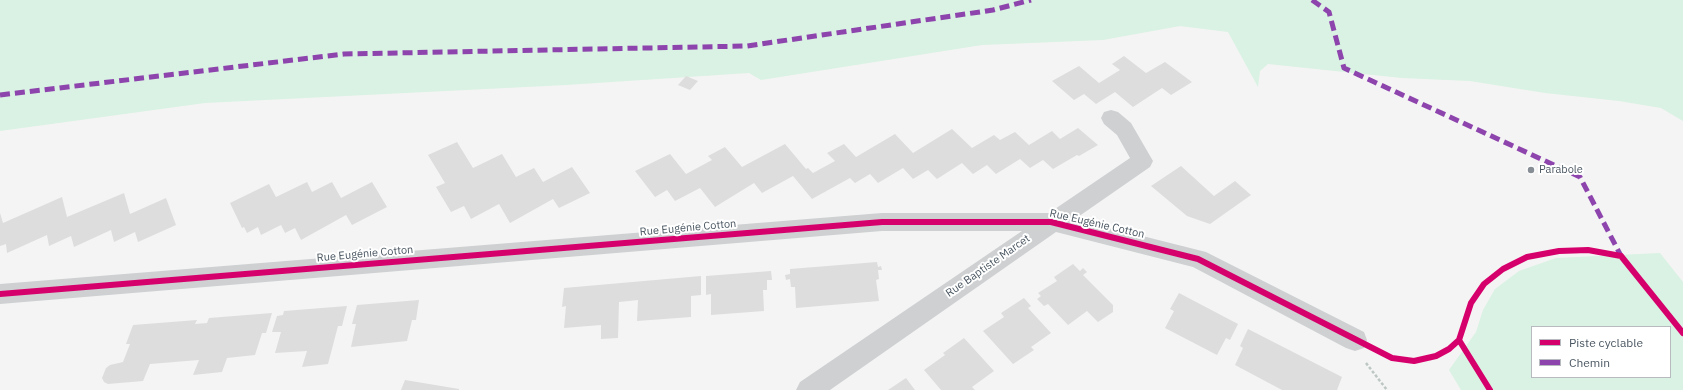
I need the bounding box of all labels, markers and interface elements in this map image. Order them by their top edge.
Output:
place label: Parabole [1539,163,1583,177]
marker: Parabole [1526,165,1536,175]
street label: Rue Eugénie Cotton [1048,207,1146,241]
street label: Rue Eugénie Cotton [639,217,737,239]
street label: Rue Baptiste Marcet [943,232,1033,300]
street label: Rue Eugénie Cotton [316,243,414,265]
legend [1531,326,1671,378]
text: Piste cyclable [1569,335,1643,350]
text: Chemin [1569,355,1610,370]

